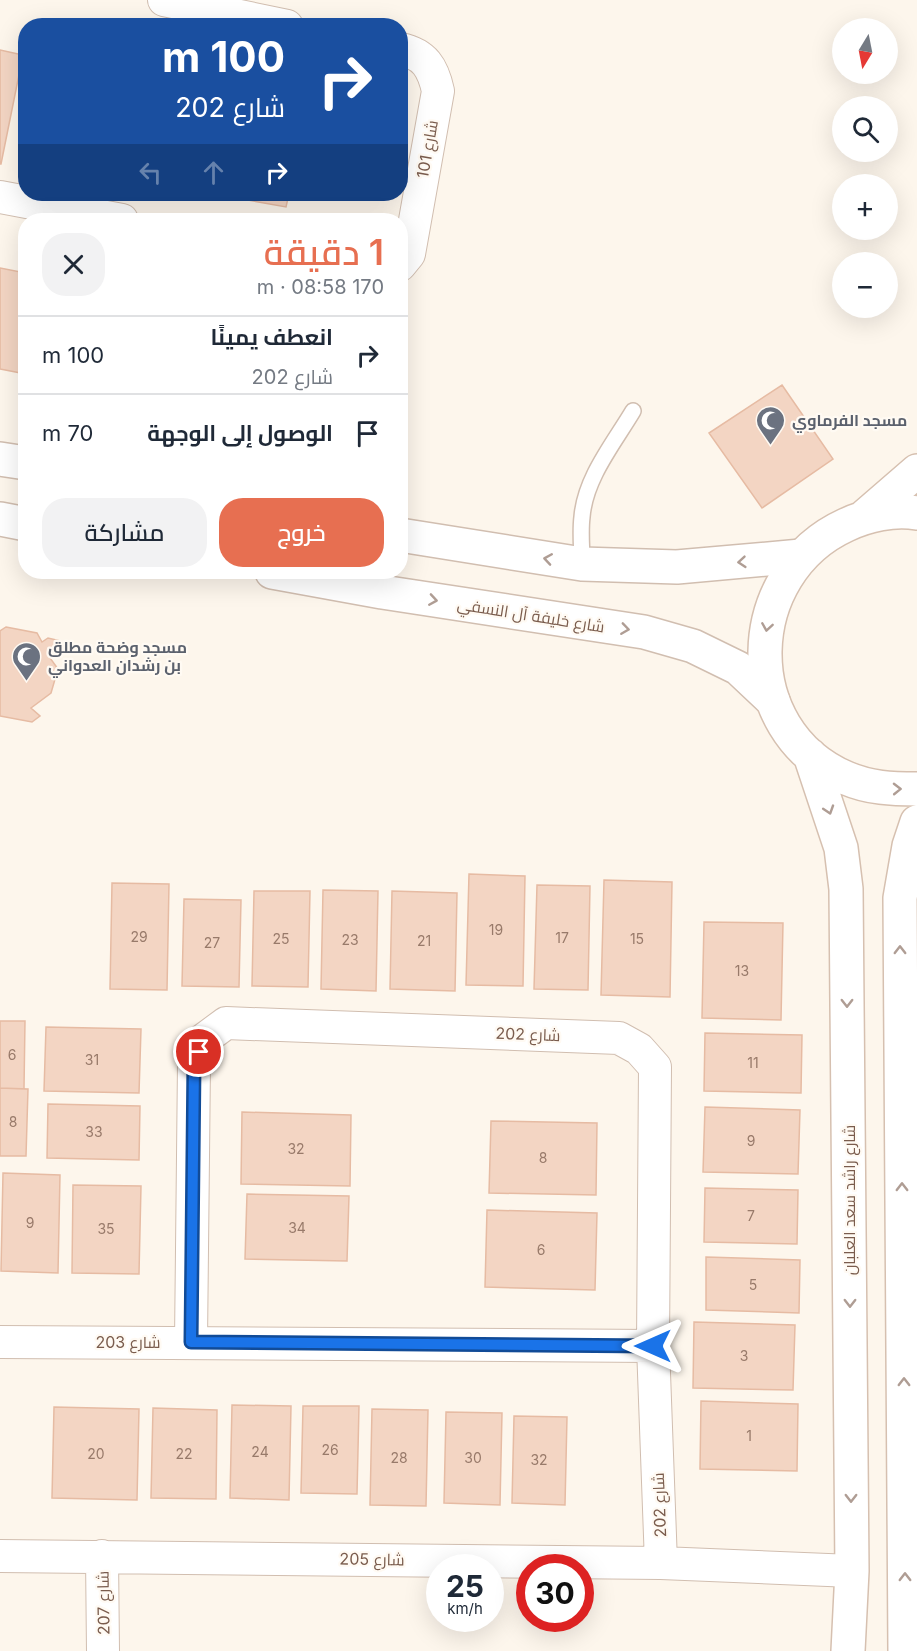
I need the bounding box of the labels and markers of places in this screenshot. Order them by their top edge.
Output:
mosque icon: مسجد الفرماوي [755,404,787,446]
place label: مسجد الفرماوي [792,410,907,433]
place label: مسجد وضحة مطلق بن رشدان العدواني [48,637,187,678]
mosque icon: مسجد وضحة مطلق بن رشدان العدواني [11,640,43,682]
pin [173,1026,224,1077]

